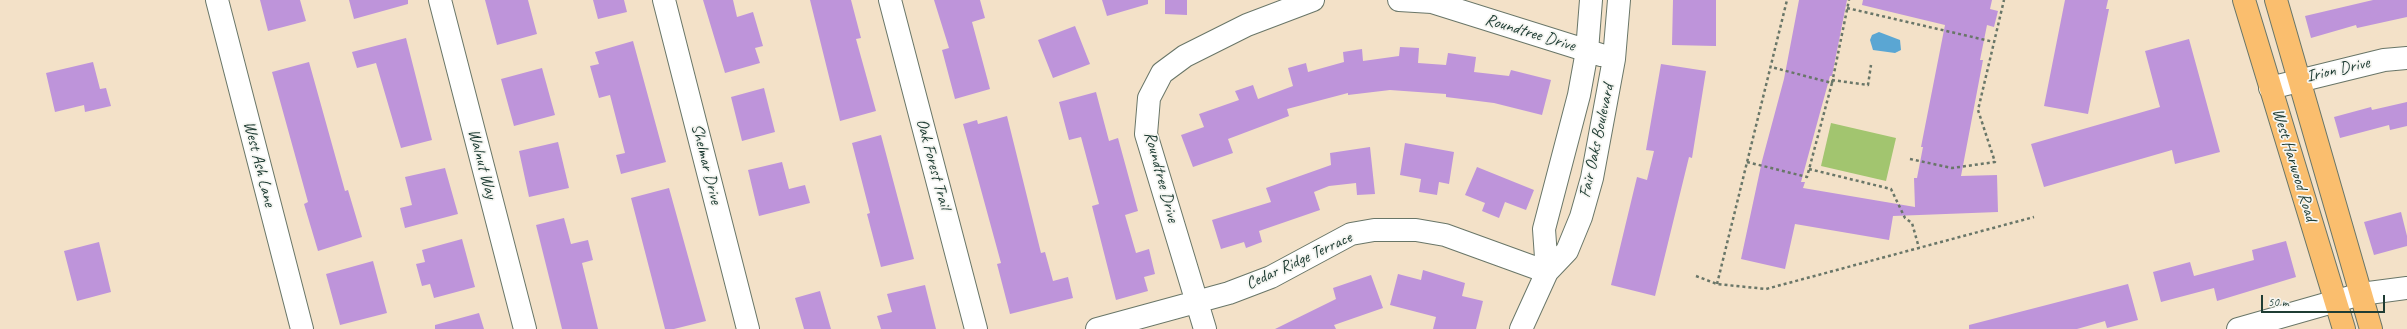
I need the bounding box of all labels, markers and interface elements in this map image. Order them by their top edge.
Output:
street label: Roundtree Drive [1483,10,1577,56]
street label: Irion Drive [2304,53,2372,87]
street label: Fair Oaks Boulevard [1575,82,1619,200]
street label: West Harwood Road [2267,106,2321,224]
street label: Oak Forest Trail [911,117,955,211]
street label: West Ash Lane [239,119,279,209]
street label: Shelmar Drive [686,122,726,206]
street label: Walnut Way [463,127,501,201]
street label: Roundtree Drive [1139,129,1183,225]
street label: Cedar Ridge Terrace [1243,228,1355,294]
scale bar [2263,287,2387,313]
text: 50 m [2268,294,2288,310]

